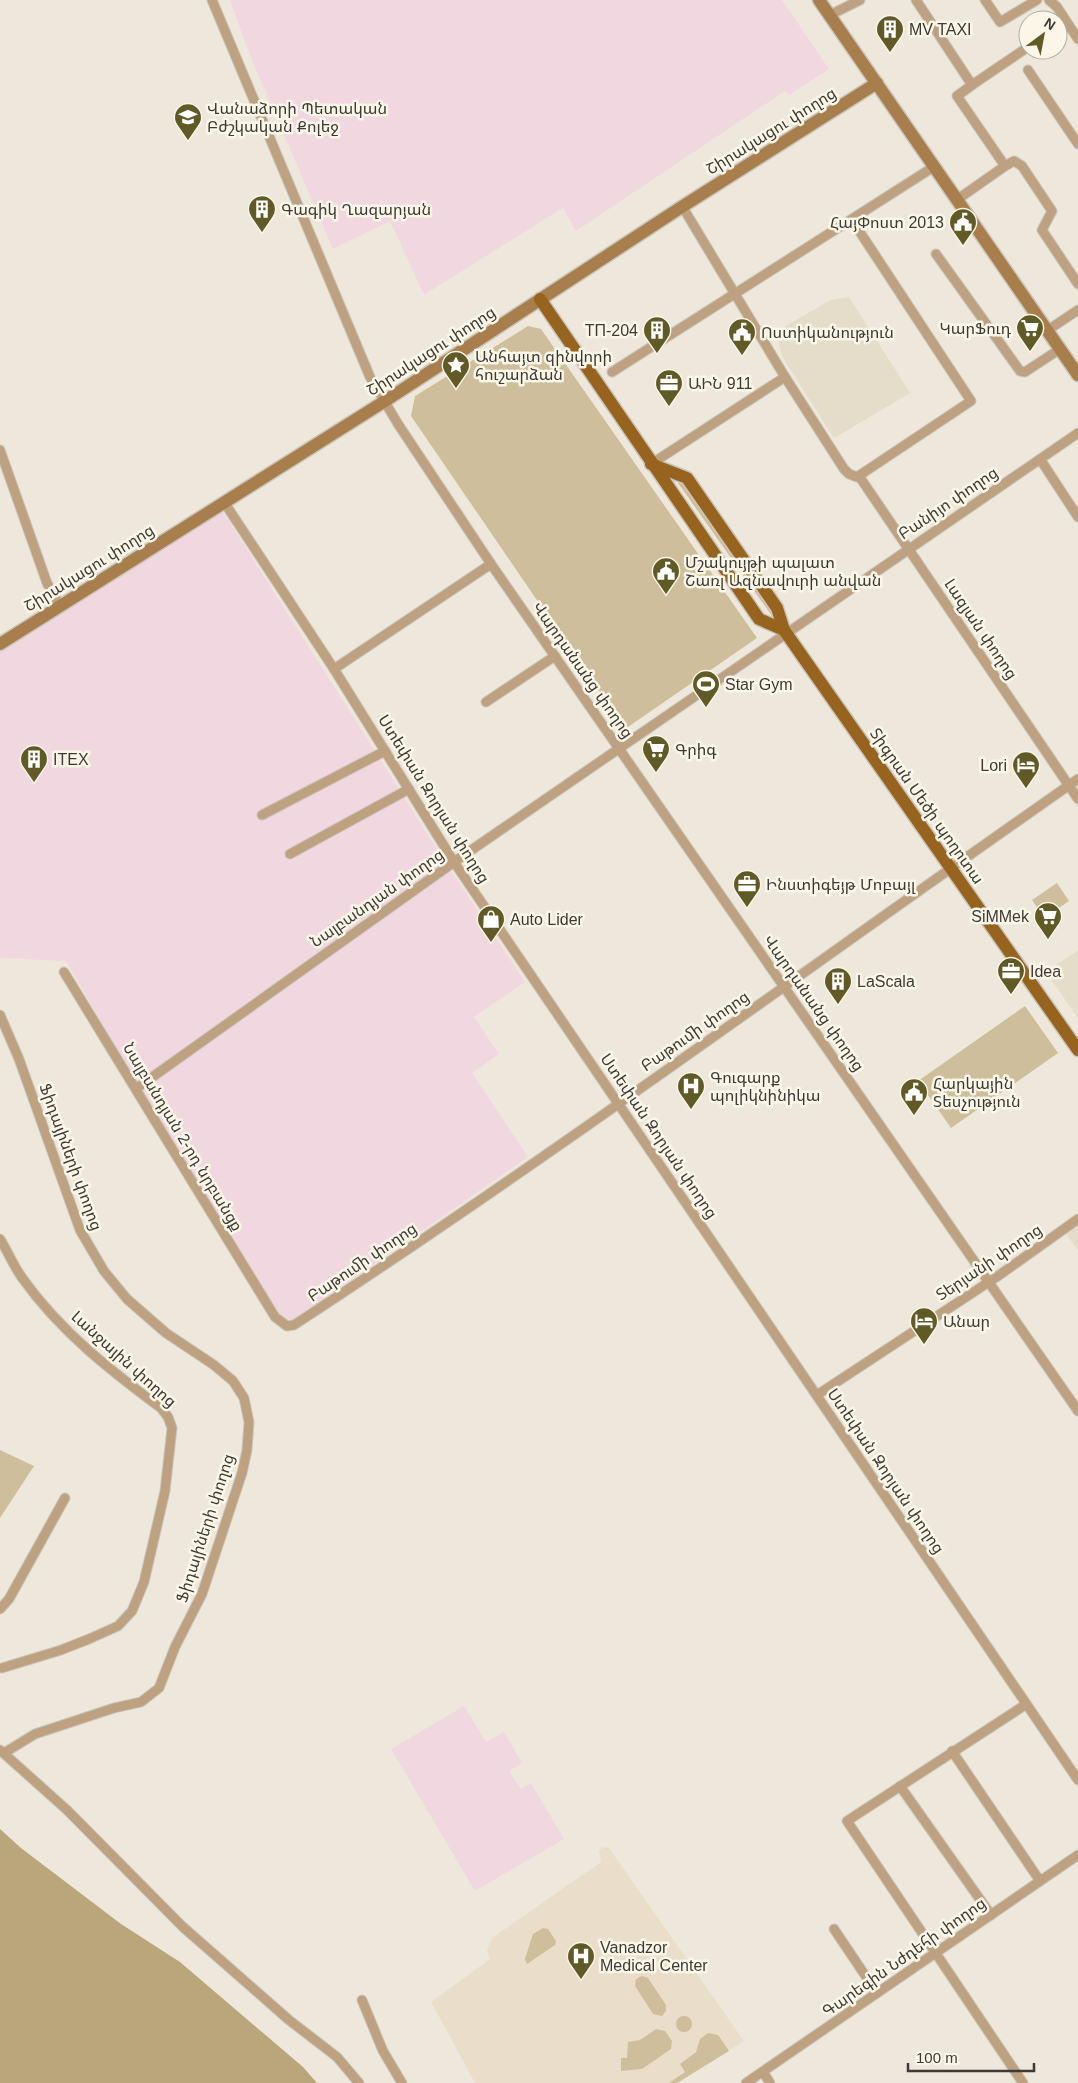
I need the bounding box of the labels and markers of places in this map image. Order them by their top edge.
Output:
building icon: MV TAXI [875,14,905,53]
place label: MV TAXI [909,21,972,38]
place label: Վանաձորի Պետական Բժշկական Քոլեջ [207,100,387,136]
school or university icon: Վանաձորի Պետական Բժշկական Քոլեջ [173,102,203,141]
building icon: Գագիկ Ղազարյան [247,194,277,233]
place label: Գագիկ Ղազարյան [281,201,431,219]
public building icon: ՀայՓոստ 2013 [948,207,978,246]
place label: ՀայՓոստ 2013 [830,214,944,232]
supermarket icon: ԿարՖուդ [1015,313,1045,352]
building icon: ТП-204 [642,315,672,354]
public building icon: Ոստիկանություն [727,317,757,356]
place label: ԿարՖուդ [939,320,1012,338]
place label: ТП-204 [585,322,638,339]
place label: Ոստիկանություն [761,324,894,342]
place label: Անհայտ զինվորի հուշարձան [475,348,612,384]
place icon: Անհայտ զինվորի հուշարձան [441,350,471,389]
office icon: ԱԻՆ 911 [654,368,684,407]
place label: ԱԻՆ 911 [688,375,752,392]
place label: Մշակույթի պալատ Շառլ Ազնավուրի անվան [685,554,881,590]
public building icon: Մշակույթի պալատ Շառլ Ազնավուրի անվան [651,556,681,595]
sports icon: Star Gym [691,669,721,708]
place label: Star Gym [725,676,793,693]
supermarket icon: Գրիգ [641,734,671,773]
place label: Գրիգ [675,741,717,759]
building icon: ITEX [19,744,49,783]
hotel icon: Lori [1011,750,1041,789]
place label: ITEX [53,751,89,768]
place label: Lori [980,757,1007,774]
office icon: Ինստիգեյթ Մոբայլ [732,869,762,908]
place label: Ինստիգեյթ Մոբայլ [766,876,916,894]
supermarket icon: SiMMek [1033,901,1063,940]
shop icon: Auto Lider [476,904,506,943]
place label: SiMMek [971,908,1030,925]
place label: Auto Lider [510,911,584,928]
office icon: Idea [996,956,1026,995]
place label: Idea [1030,963,1061,980]
building icon: LaScala [823,966,853,1005]
place label: LaScala [857,973,915,990]
place label: Գուգարք պոլիկնինիկա [710,1069,821,1105]
hospital icon: Գուգարք պոլիկնինիկա [676,1071,706,1110]
place label: Հարկային Տեսչություն [933,1075,1021,1111]
public building icon: Հարկային Տեսչություն [899,1077,929,1116]
hotel icon: Անար [909,1306,939,1345]
place label: Անար [943,1313,990,1331]
place label: Vanadzor Medical Center [600,1939,708,1974]
hospital icon: Vanadzor Medical Center [566,1941,596,1980]

